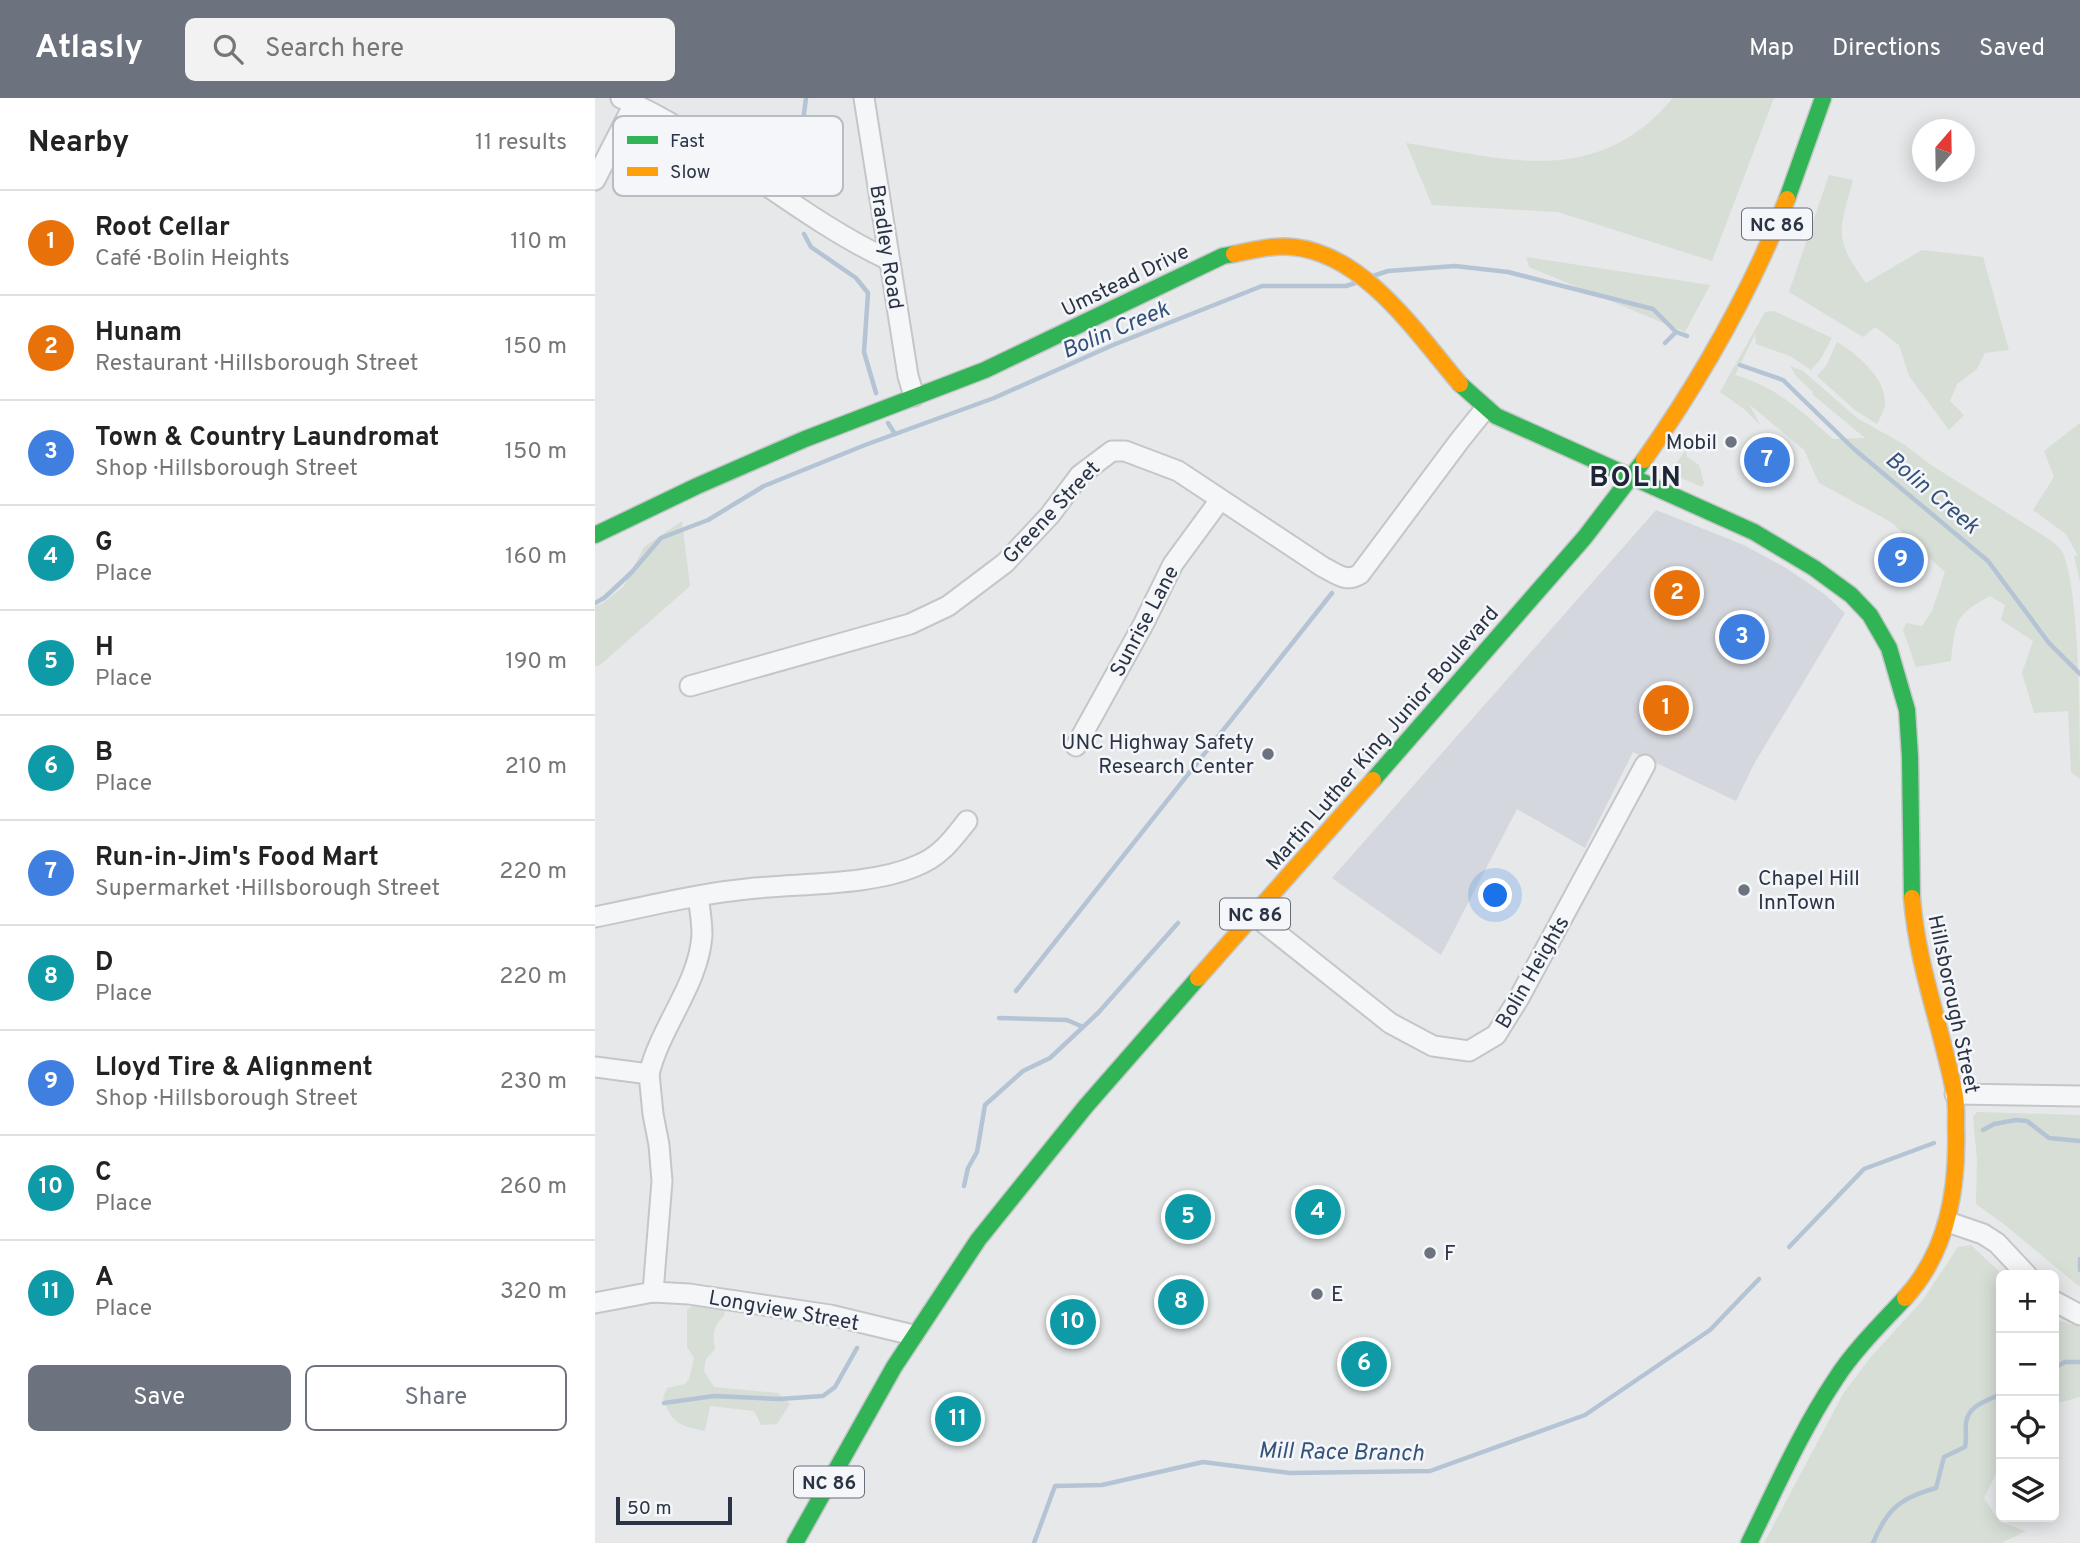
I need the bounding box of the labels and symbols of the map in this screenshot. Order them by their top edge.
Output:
legend [613,116,843,196]
north arrow [1912,119,1975,182]
text: Fast [670,130,705,154]
text: Slow [670,161,710,185]
street label: Bradley Road [862,183,909,311]
road number: NC 86 [1742,208,1812,240]
street label: Umstead Drive [1057,239,1194,324]
water label: Bolin Creek [1058,296,1174,367]
place label: Mobil [1666,430,1717,457]
marker: Mobil [1723,434,1739,450]
pin: 7 [1744,434,1790,486]
water label: Bolin Creek [1878,446,1985,542]
street label: Greene Street [997,456,1107,570]
district label: BOLIN [1589,461,1683,497]
pin: 9 [1878,534,1924,586]
street label: Sunrise Lane [1105,561,1186,682]
pin: 2 [1654,567,1700,619]
street label: Martin Luther King Junior Boulevard [1261,601,1505,877]
pin: 3 [1719,611,1765,663]
pin: 1 [1643,682,1689,734]
place label: UNC Highway Safety Research Center [1061,730,1254,781]
marker: UNC Highway Safety Research Center [1260,746,1276,762]
place label: Chapel Hill InnTown [1758,866,1860,917]
your location [1478,878,1512,912]
marker: Chapel Hill InnTown [1736,882,1752,898]
road number: NC 86 [1220,898,1290,930]
street label: Bolin Heights [1490,912,1576,1034]
street label: Hillsborough Street [1920,912,1985,1096]
pin: 4 [1295,1186,1341,1238]
pin: 5 [1165,1191,1211,1243]
place label: F [1444,1241,1456,1268]
marker: F [1422,1245,1438,1261]
pin: 8 [1158,1276,1204,1328]
place label: E [1331,1282,1344,1309]
street label: Longview Street [706,1285,861,1338]
marker: E [1309,1286,1325,1302]
pin: 10 [1050,1296,1096,1348]
pin: 6 [1341,1338,1387,1390]
pin: 11 [935,1393,981,1445]
water label: Mill Race Branch [1258,1438,1424,1469]
road number: NC 86 [794,1466,864,1498]
scale bar [616,1494,731,1526]

